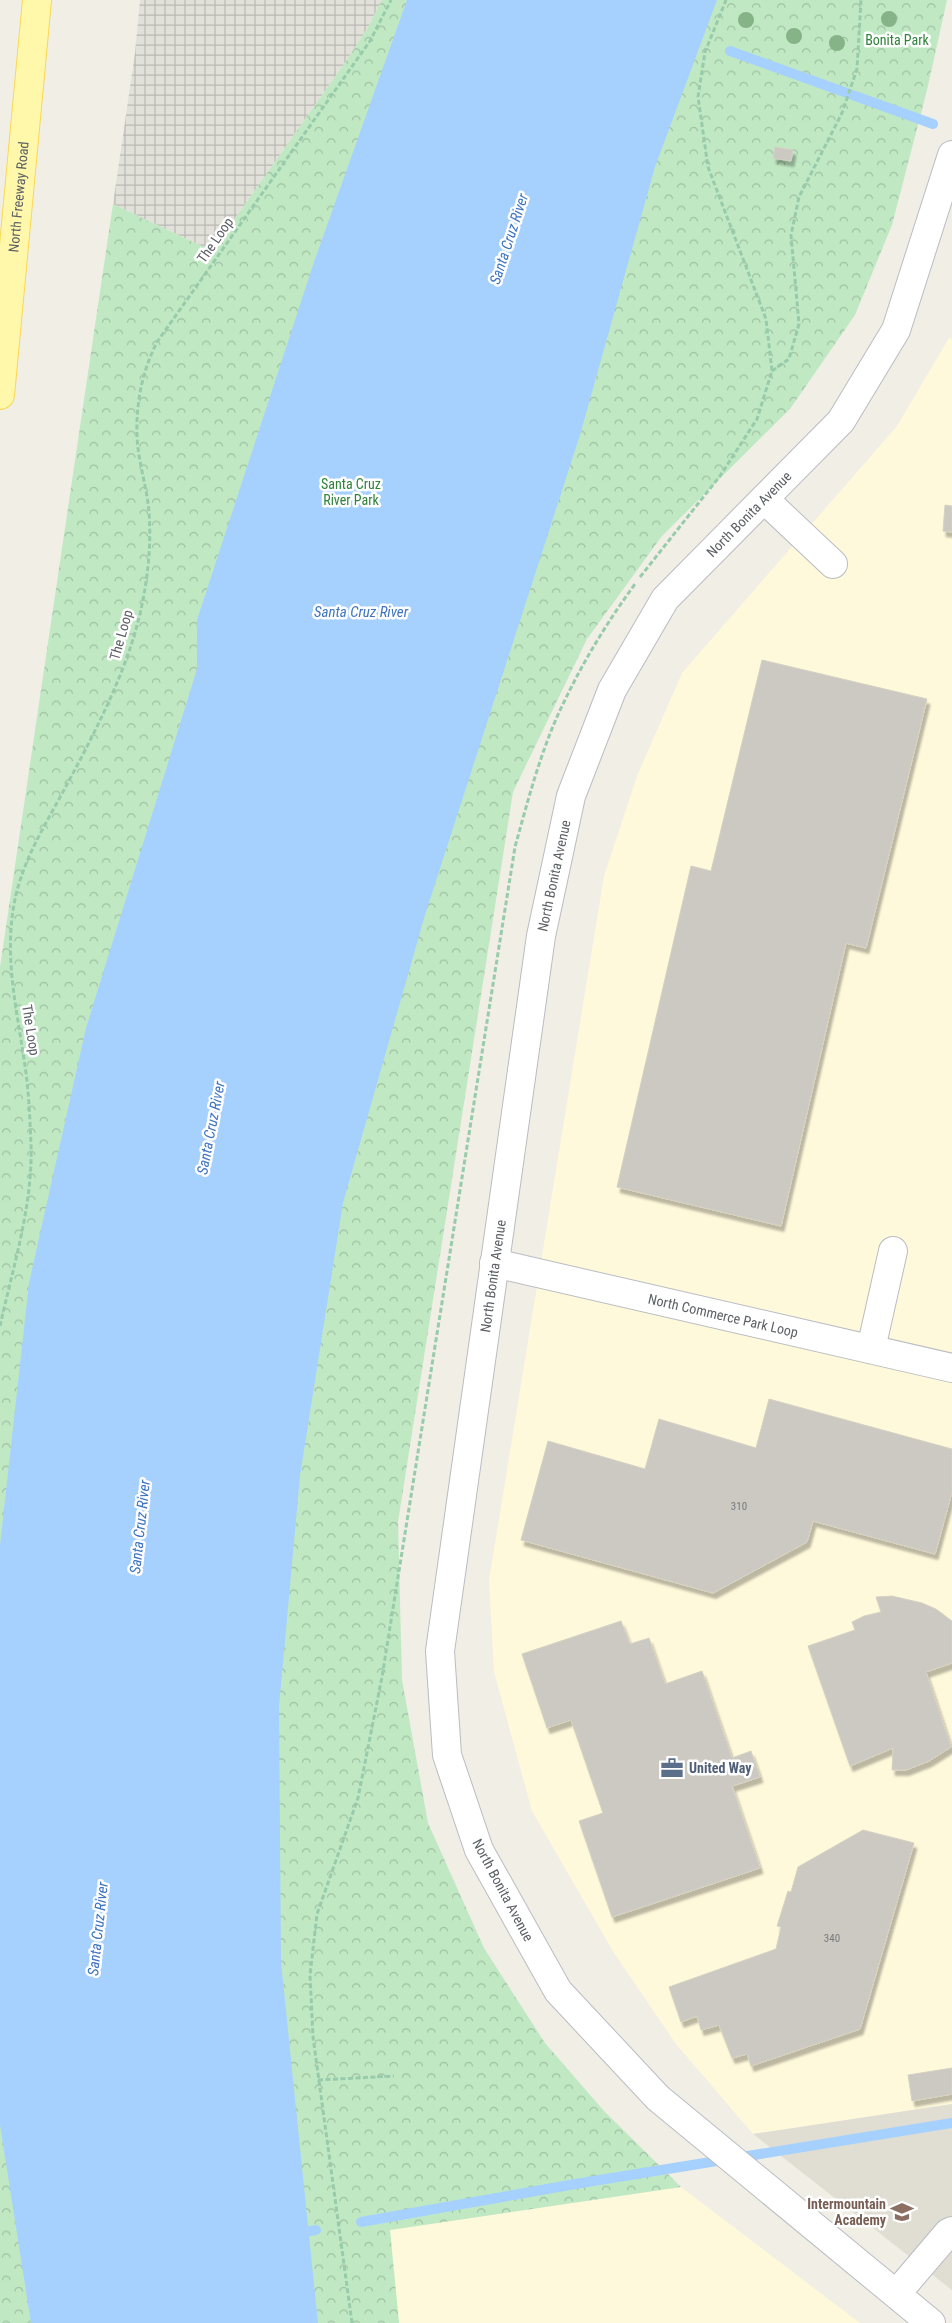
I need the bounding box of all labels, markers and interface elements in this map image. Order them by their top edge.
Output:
park label: Bonita Park [865,32,930,48]
street label: North Freeway Road [5,141,32,253]
water label: Santa Cruz River [486,191,532,287]
street label: The Loop [194,214,236,266]
street label: North Bonita Avenue [703,468,795,560]
park label: Santa Cruz River Park [321,476,381,508]
water label: Santa Cruz River [314,603,409,621]
street label: The Loop [106,608,136,662]
street label: North Bonita Avenue [534,818,574,933]
street label: The Loop [19,1003,43,1057]
water label: Santa Cruz River [193,1079,229,1176]
street label: North Bonita Avenue [477,1218,509,1333]
street label: North Commerce Park Loop [647,1291,800,1340]
water label: Santa Cruz River [126,1479,154,1575]
house number: 310 [731,1500,747,1513]
office icon: United Way [659,1755,685,1781]
place label: United Way [689,1760,752,1776]
street label: North Bonita Avenue [469,1836,537,1944]
water label: Santa Cruz River [84,1881,112,1977]
house number: 340 [824,1932,840,1945]
place label: Intermountain Academy [807,2196,887,2228]
school or university icon: Intermountain Academy [889,2199,915,2225]

